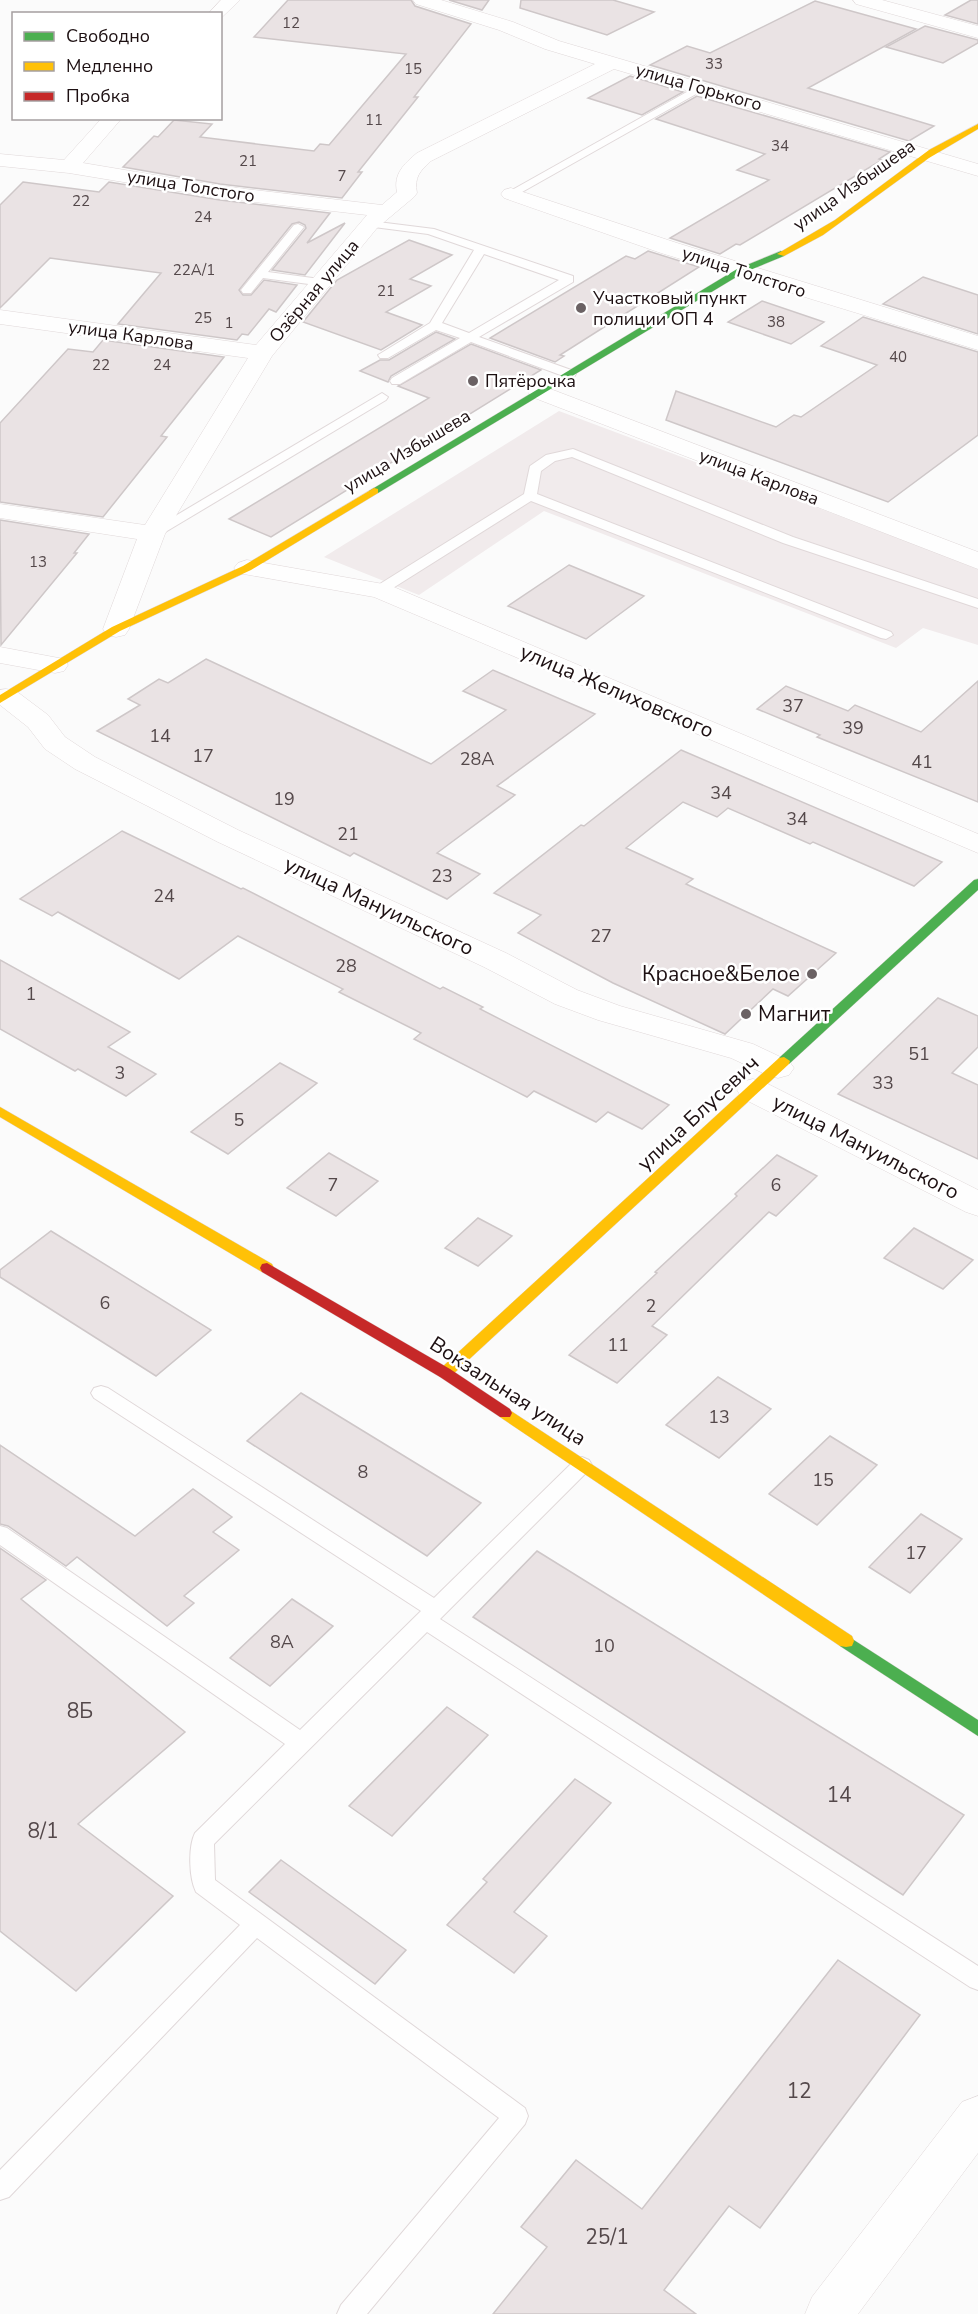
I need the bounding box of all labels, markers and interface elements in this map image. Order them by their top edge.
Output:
legend [12,12,222,120]
house number: 12 [282,13,300,33]
text: Свободно [66,24,150,48]
text: Медленно [66,54,153,78]
house number: 33 [705,54,723,74]
street label: улица Горького [633,57,765,117]
house number: 15 [404,59,422,79]
text: Пробка [66,84,130,108]
house number: 11 [365,110,383,130]
street label: улица Избышева [788,134,920,236]
house number: 34 [771,136,789,156]
house number: 21 [239,151,257,171]
street label: улица Толстого [125,164,257,208]
house number: 7 [337,166,347,186]
house number: 22 [72,191,90,211]
house number: 24 [194,207,212,227]
street label: Озёрная улица [264,234,364,348]
street label: улица Толстого [679,241,809,303]
house number: 22А/1 [173,260,215,280]
house number: 21 [377,281,395,301]
place label: Участковый пункт полиции ОП 4 [592,286,746,331]
marker: Участковый пункт полиции ОП 4 [574,301,588,315]
house number: 25 [194,308,212,328]
house number: 38 [767,312,785,332]
house number: 1 [224,313,234,333]
street label: улица Карлова [67,314,195,356]
house number: 40 [889,347,907,367]
house number: 22 [92,355,110,375]
house number: 24 [153,355,171,375]
place label: Пятёрочка [485,369,576,393]
marker: Пятёрочка [466,374,480,388]
street label: улица Избышева [339,404,475,498]
street label: улица Карлова [696,443,822,511]
house number: 13 [29,552,47,572]
street label: улица Желиховского [516,637,718,745]
house number: 37 [782,694,804,718]
house number: 39 [842,716,864,740]
house number: 14 [149,724,171,748]
house number: 17 [192,744,214,768]
house number: 28А [460,747,494,771]
house number: 41 [911,750,933,774]
house number: 34 [710,781,732,805]
house number: 19 [273,787,295,811]
house number: 34 [786,807,808,831]
house number: 21 [337,822,359,846]
street label: улица Мануильского [280,850,478,962]
house number: 23 [431,864,453,888]
house number: 24 [153,884,175,908]
house number: 27 [590,924,612,948]
house number: 28 [335,954,357,978]
place label: Красное&Белое [642,960,800,988]
marker: Красное&Белое [805,967,819,981]
house number: 1 [26,982,36,1006]
place label: Магнит [758,1000,831,1028]
marker: Магнит [739,1007,753,1021]
house number: 51 [908,1042,930,1066]
street label: улица Блусевич [631,1049,765,1177]
house number: 3 [115,1061,125,1085]
house number: 33 [872,1071,894,1095]
street label: улица Мануильского [768,1088,964,1206]
house number: 5 [234,1108,244,1132]
house number: 7 [328,1173,338,1197]
house number: 6 [771,1173,781,1197]
house number: 6 [100,1291,110,1315]
house number: 2 [646,1294,656,1318]
street label: Вокзальная улица [424,1330,592,1452]
house number: 11 [607,1333,629,1357]
house number: 13 [708,1405,730,1429]
house number: 8 [358,1460,368,1484]
house number: 15 [812,1468,834,1492]
house number: 17 [905,1541,927,1565]
house number: 8А [270,1630,294,1654]
house number: 10 [593,1634,615,1658]
house number: 8Б [67,1697,93,1725]
house number: 14 [826,1781,852,1809]
house number: 8/1 [27,1817,59,1845]
house number: 12 [786,2077,812,2105]
house number: 25/1 [585,2223,629,2251]

